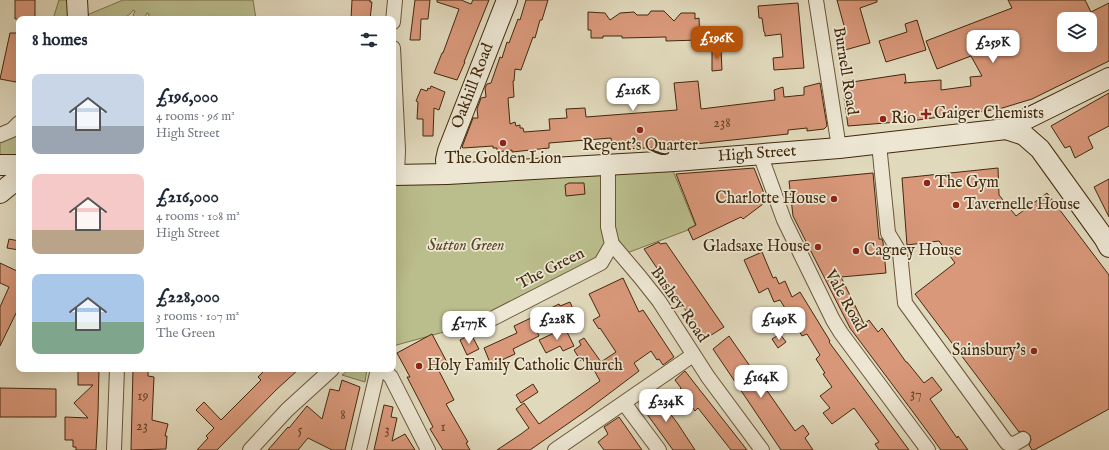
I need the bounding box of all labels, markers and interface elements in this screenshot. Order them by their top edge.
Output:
map controls [1057,12,1097,52]
button: layers [1057,12,1097,52]
street label: Burnell Road [828,25,862,117]
pin: £196K [689,26,745,60]
icon: filters [358,29,380,51]
text: 8 homes [32,30,87,51]
text: £196K [700,30,734,47]
pin: £259K [965,30,1021,64]
text: £259K [976,34,1010,51]
street label: Oakhill Road [448,40,499,132]
pin: £216K [605,78,661,112]
text: £216K [616,82,650,99]
text: £196,000 [156,87,218,108]
icon: home [64,90,112,138]
place label: Gaiger Chemists [934,104,1044,124]
text: 4 rooms · 96 m² [156,108,235,125]
place label: Rio [891,109,916,129]
marker: Gaiger Chemists [921,109,931,119]
house number: 238 [713,114,731,132]
marker: Rio [878,114,888,124]
text: High Street [156,125,220,142]
marker: Regent's Quarter [635,125,645,135]
place label: Regent's Quarter [582,136,698,156]
marker: The Golden Lion [498,138,508,148]
street label: High Street [717,141,797,167]
place label: The Golden Lion [444,149,562,169]
place label: The Gym [935,173,999,193]
marker: The Gym [922,178,932,188]
text: £216,000 [156,187,219,208]
place label: Charlotte House [715,189,826,209]
icon: home [64,190,112,238]
marker: Charlotte House [829,194,839,204]
place label: Tavernelle House [964,195,1080,215]
marker: Tavernelle House [951,200,961,210]
text: 4 rooms · 108 m² [156,208,240,225]
text: High Street [156,225,220,242]
park label: Sutton Green [427,236,505,256]
place label: Gladsaxe House [703,237,810,257]
place label: Cagney House [864,241,962,261]
marker: Gladsaxe House [813,242,823,252]
street label: The Green [514,243,588,294]
marker: Cagney House [851,246,861,256]
street label: Bushey Road [646,263,713,347]
street label: Vale Road [819,266,870,336]
text: £228,000 [156,287,220,308]
icon: home [64,290,112,338]
pin: £228K [529,307,585,341]
pin: £149K [751,307,807,341]
text: 3 rooms · 107 m² [156,308,239,325]
pin: £177K [441,311,497,345]
text: £228K [539,311,575,328]
text: £149K [761,311,797,328]
text: £177K [451,315,487,332]
text: The Green [156,325,215,342]
place label: Sainsbury's [952,341,1026,361]
marker: Sainsbury's [1029,346,1039,356]
place label: Holy Family Catholic Church [427,356,623,376]
marker: Holy Family Catholic Church [414,361,424,371]
pin: £164K [733,365,789,399]
text: £164K [743,369,779,386]
house number: 37 [910,385,922,403]
house number: 19 [137,387,149,405]
pin: £234K [638,389,694,423]
text: £234K [648,393,684,410]
house number: 8 [340,406,346,424]
house number: 23 [136,417,148,435]
house number: 1 [440,418,446,436]
house number: 5 [297,421,303,439]
house number: 3 [384,421,390,439]

